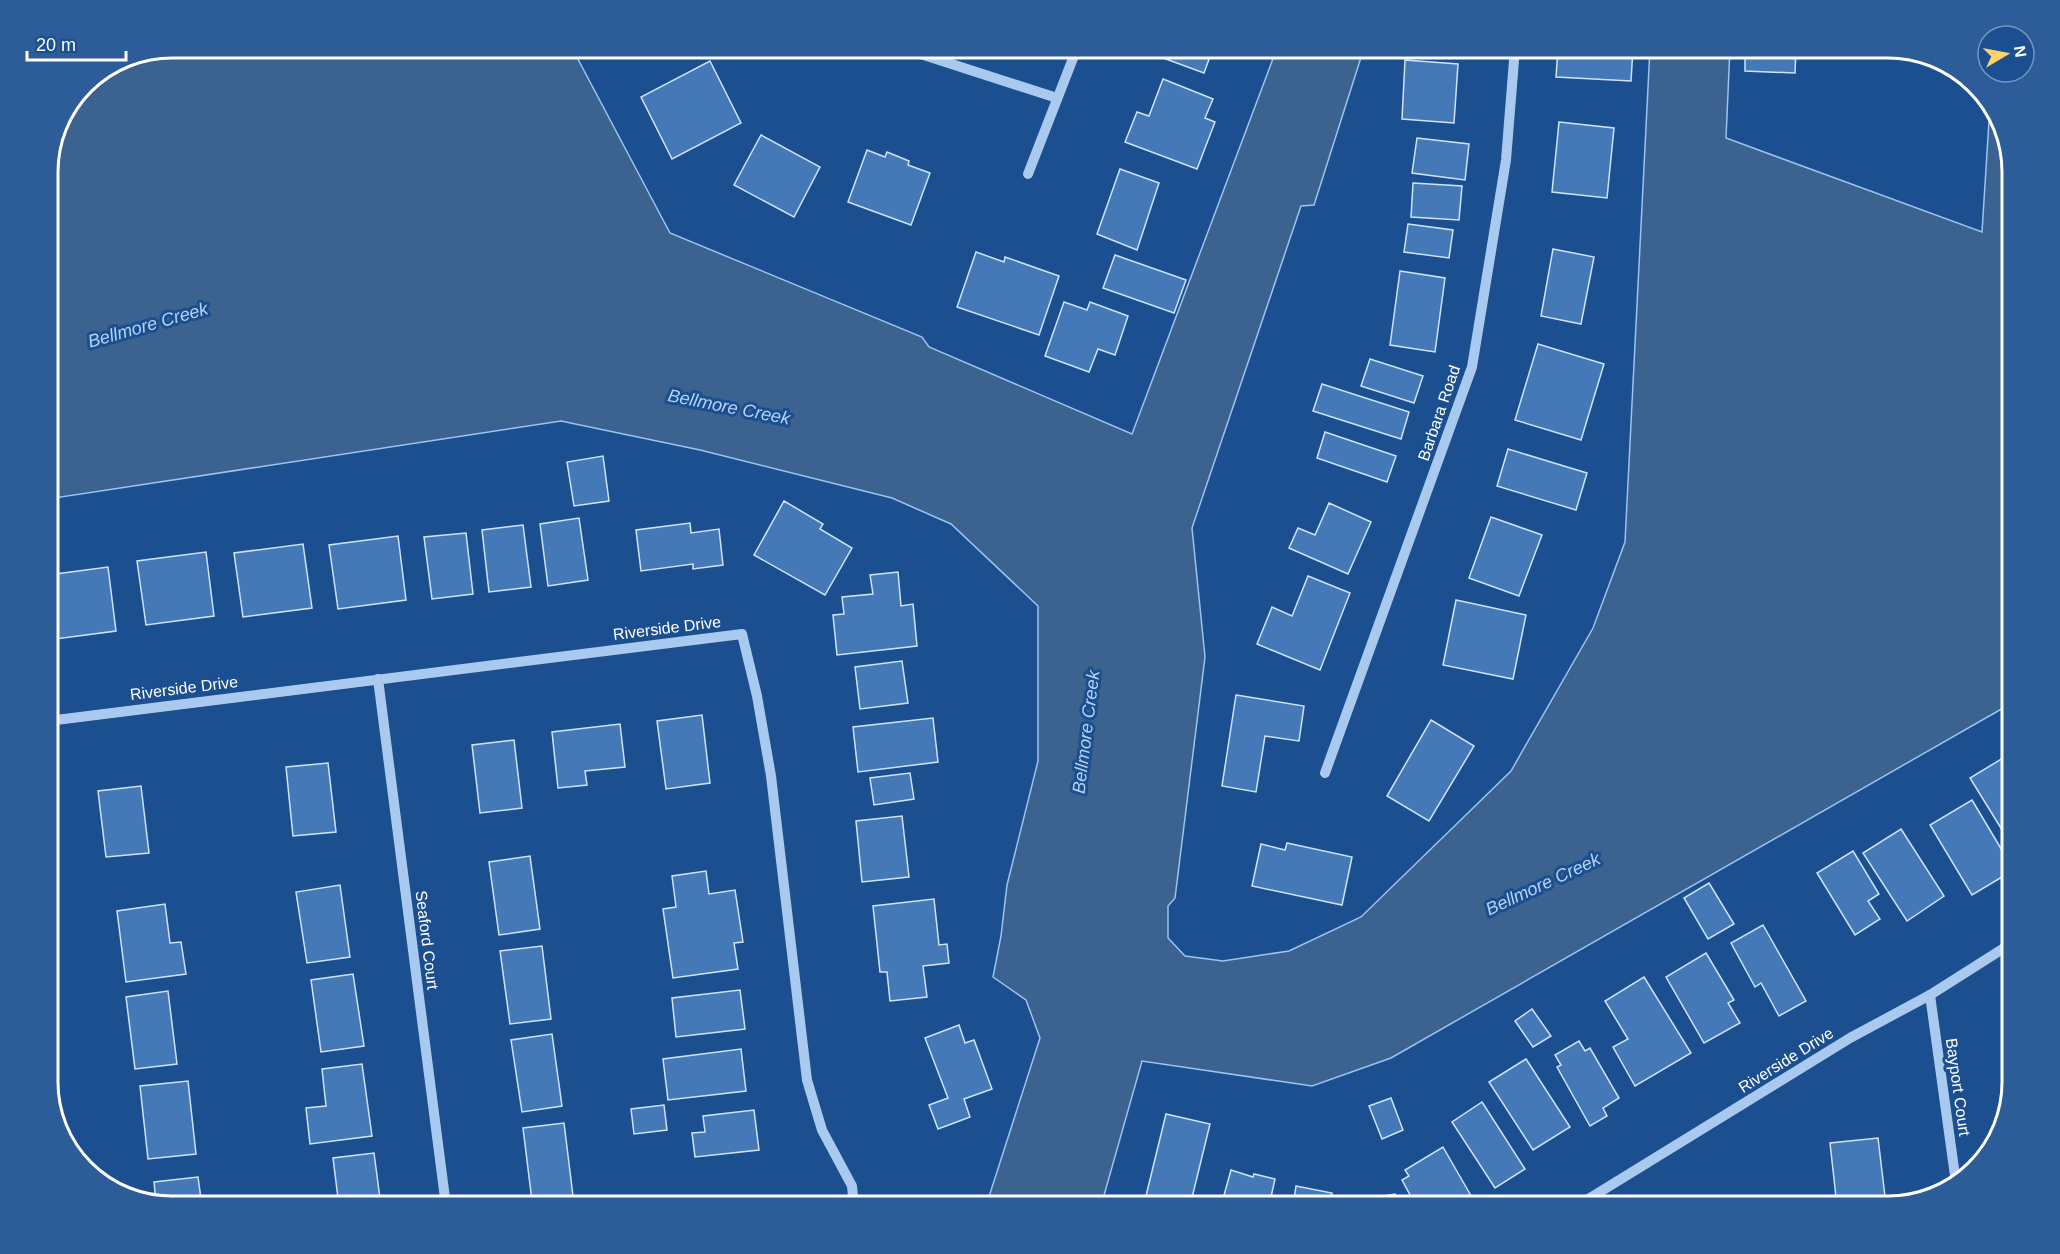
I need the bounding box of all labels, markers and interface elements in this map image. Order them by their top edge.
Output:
scale bar [27,24,126,62]
north arrow [1976,24,2036,84]
text: 20 m [36,35,76,55]
text: N [2011,44,2030,59]
water label: Bellmore Creek [86,298,211,352]
street label: Barbara Road [1415,363,1463,463]
water label: Bellmore Creek [666,385,793,429]
street label: Riverside Drive [612,613,722,643]
water label: Bellmore Creek [1069,668,1104,795]
street label: Riverside Drive [129,673,239,703]
water label: Bellmore Creek [1483,848,1604,919]
street label: Seaford Court [412,890,442,991]
street label: Riverside Drive [1736,1024,1837,1096]
street label: Bayport Court [1943,1037,1973,1138]

